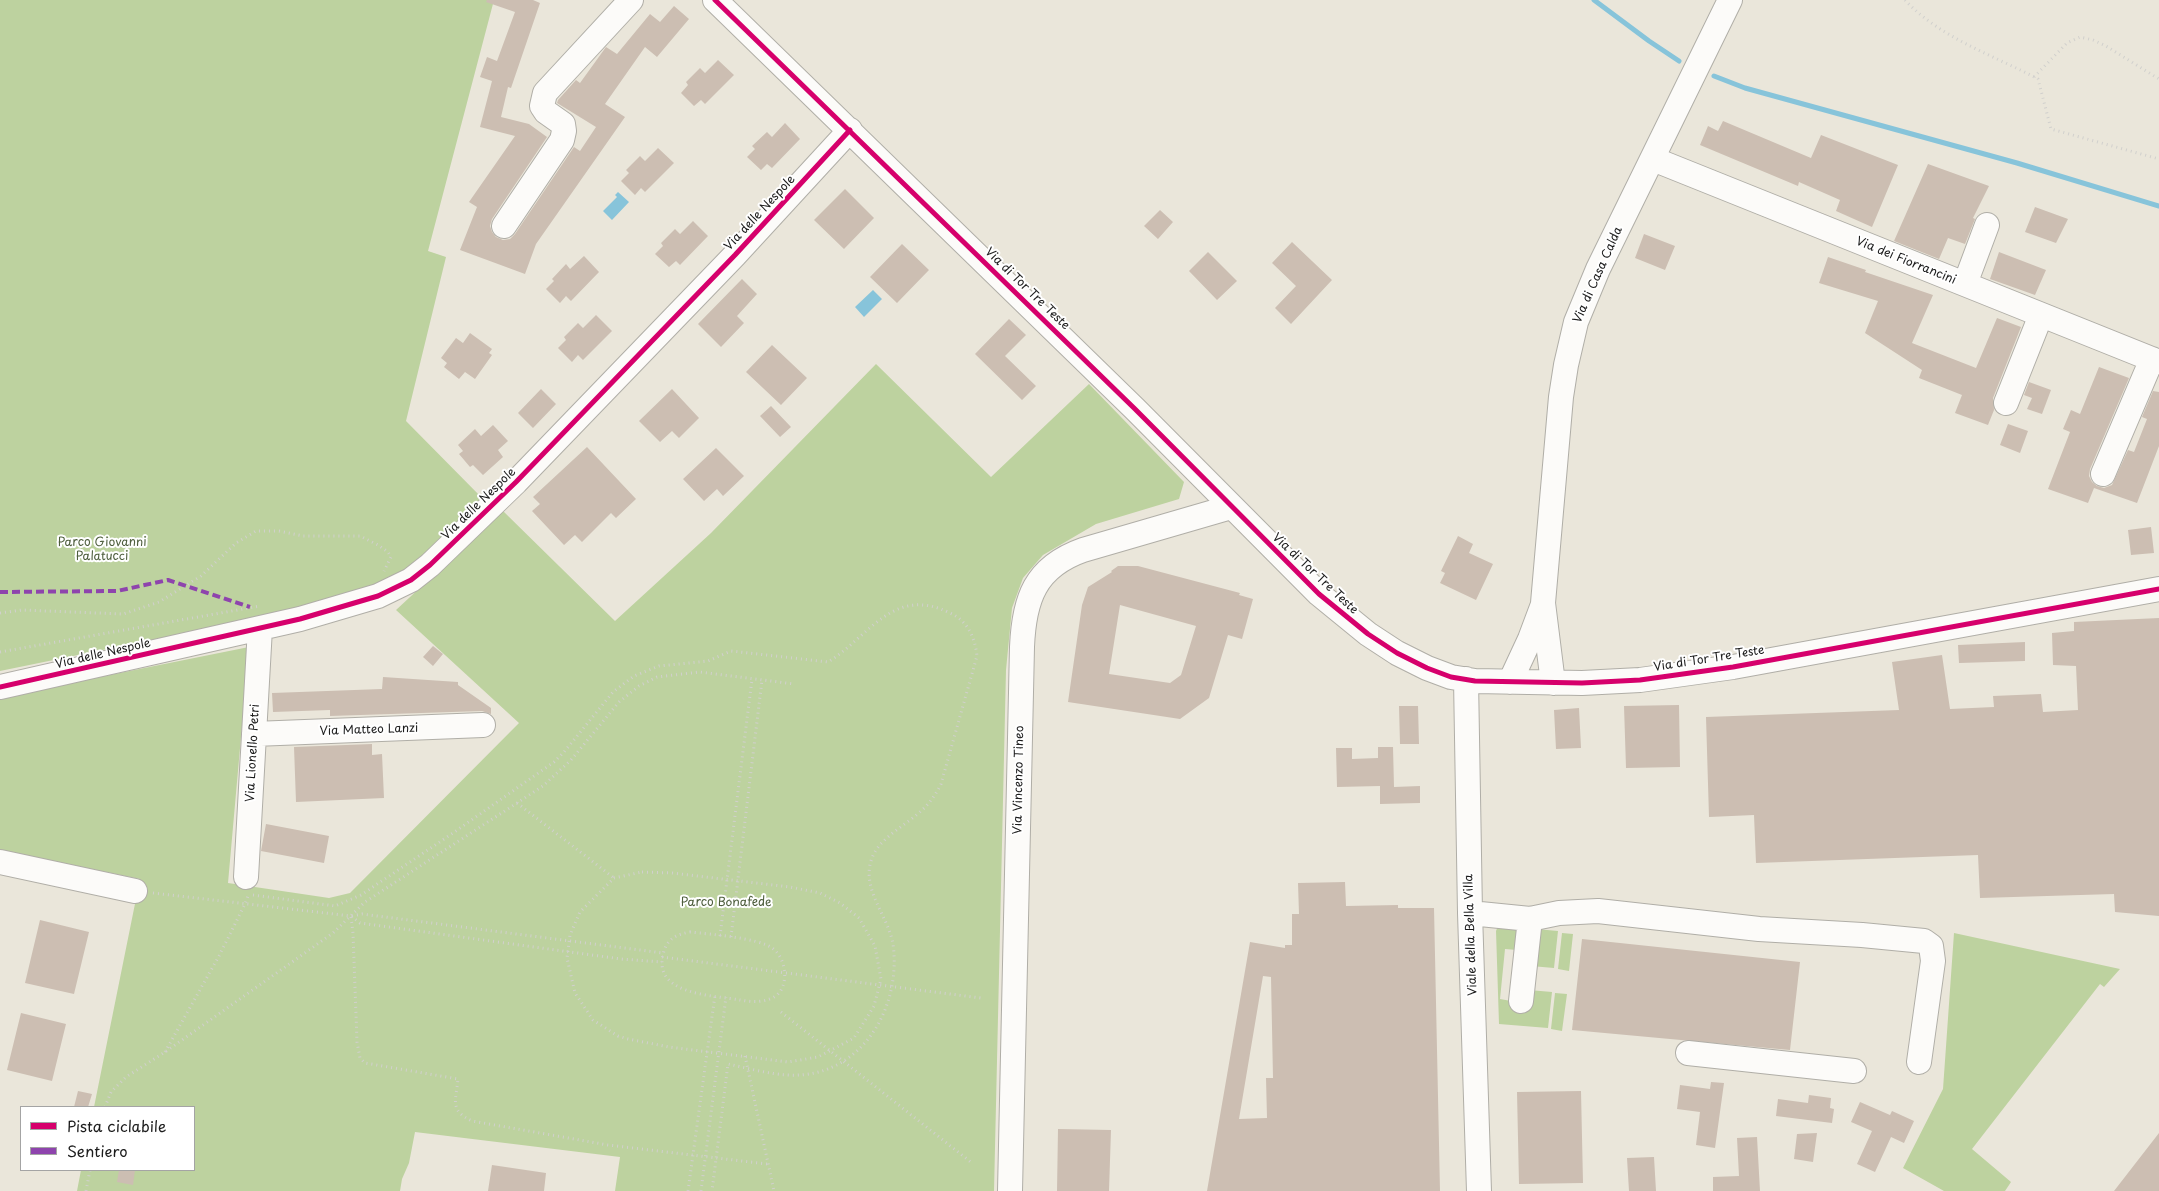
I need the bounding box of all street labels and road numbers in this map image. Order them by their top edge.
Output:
street label: Via delle Nespole [721,172,799,254]
street label: Via di Casa Calda [1570,225,1626,325]
street label: Via dei Fiorrancini [1854,234,1958,288]
street label: Via di Tor Tre Teste [982,245,1072,333]
street label: Via delle Nespole [439,465,519,543]
street label: Via di Tor Tre Teste [1269,531,1361,617]
street label: Via delle Nespole [54,636,152,672]
street label: Via di Tor Tre Teste [1653,643,1765,675]
street label: Via Lionello Petri [243,704,263,802]
street label: Via Matteo Lanzi [320,721,418,739]
street label: Via Vincenzo Tineo [1011,726,1027,834]
street label: Viale della Bella Villa [1462,874,1480,996]

